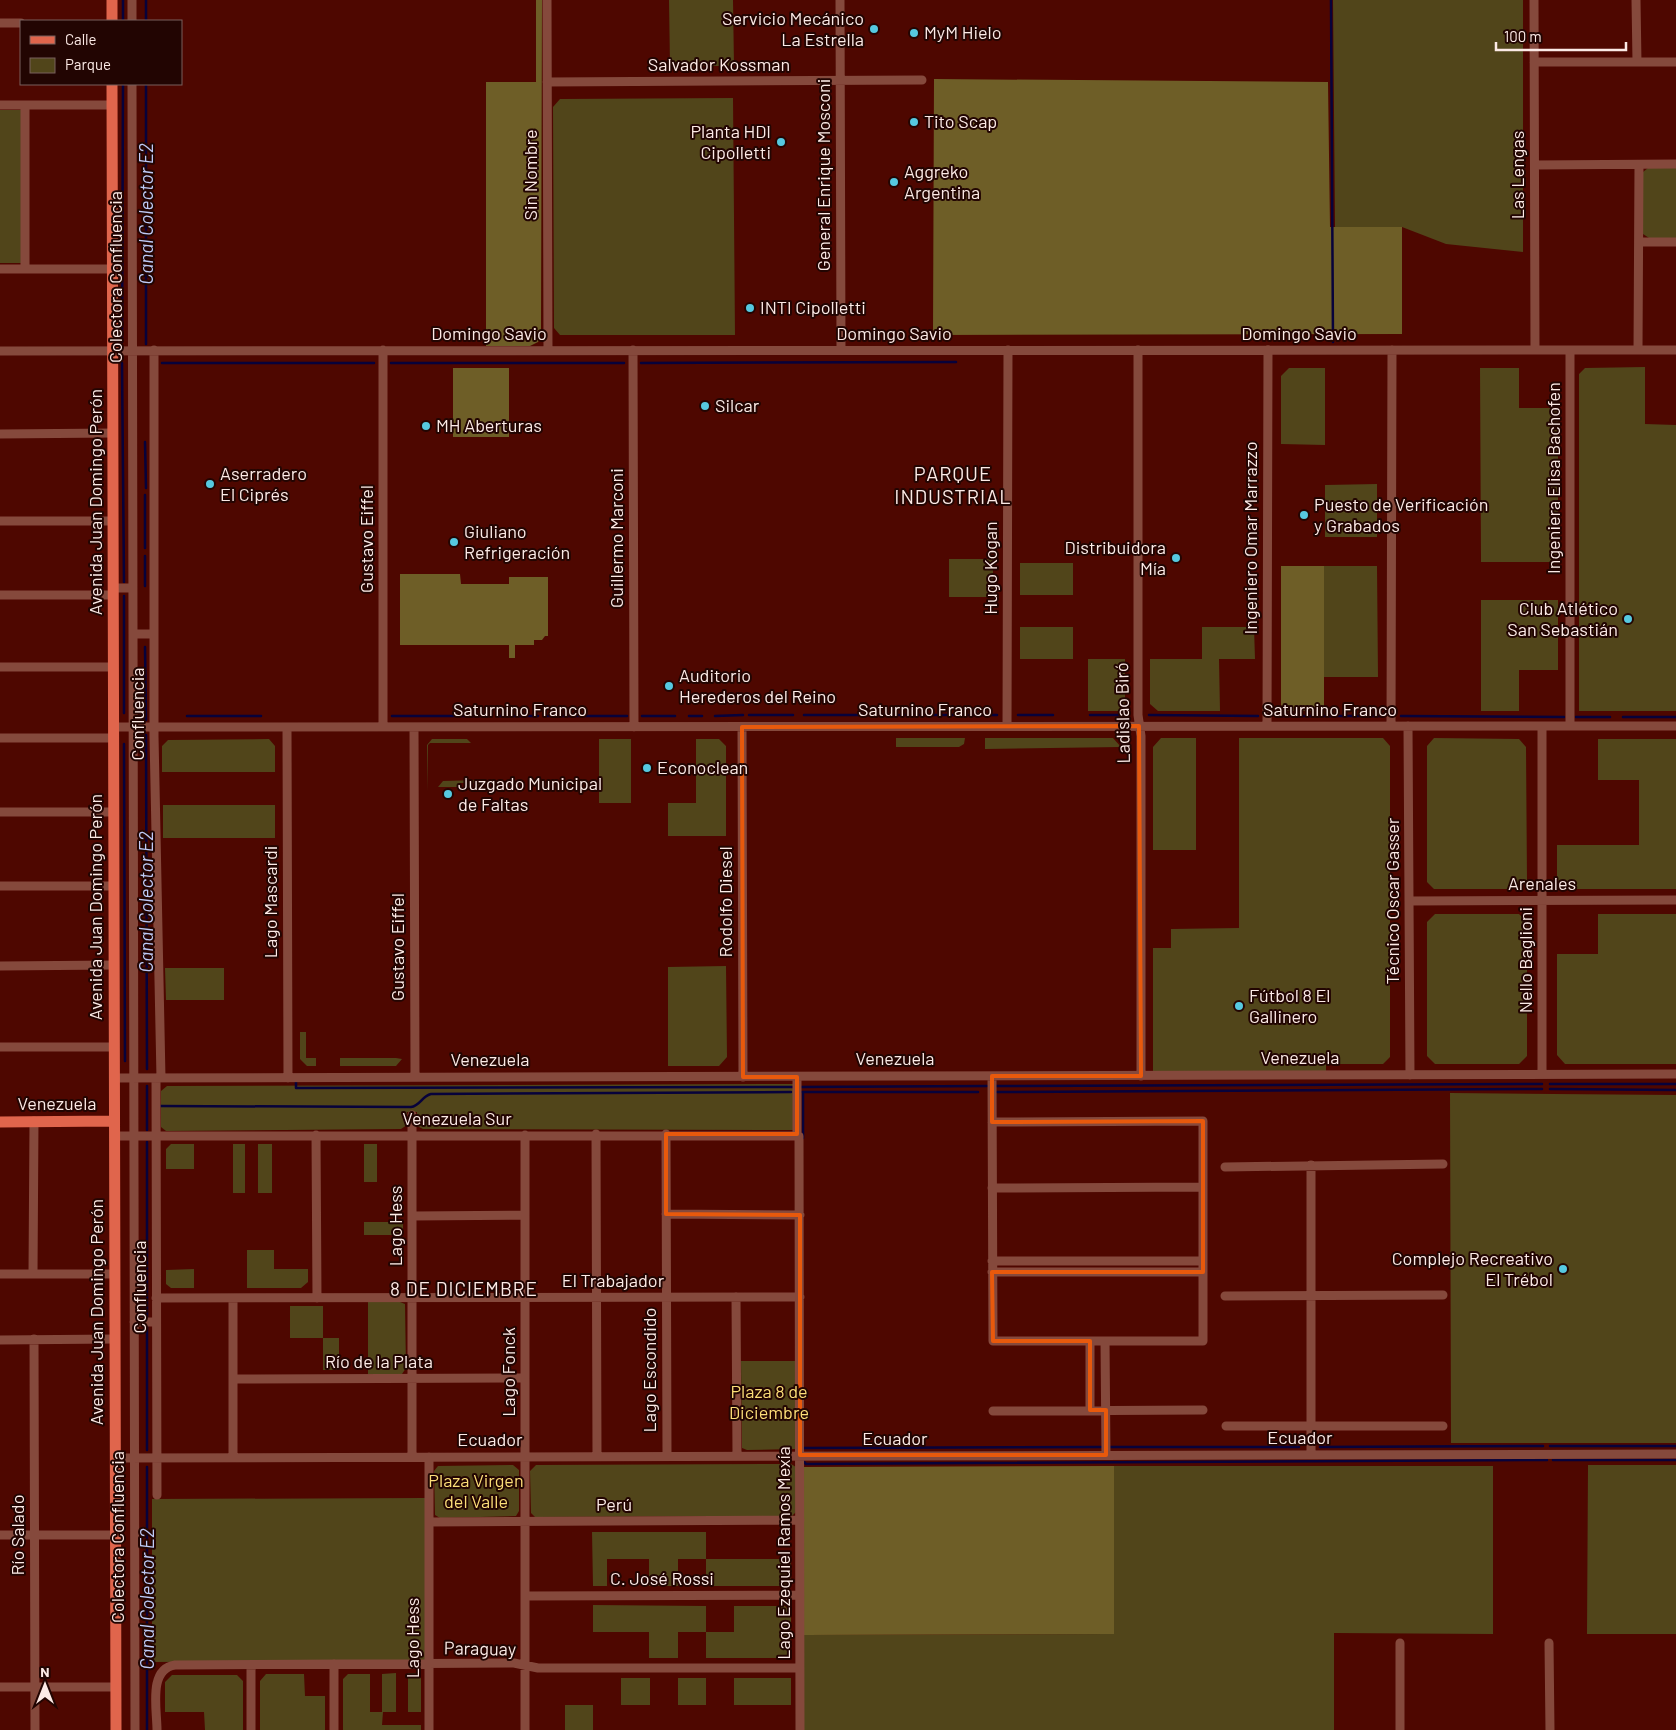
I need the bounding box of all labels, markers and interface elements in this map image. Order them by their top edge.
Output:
place label: Servicio Mecánico La Estrella [722,7,864,50]
legend [20,20,182,85]
scale bar [1496,20,1626,52]
place label: MyM Hielo [924,21,1002,43]
marker: Servicio Mecánico La Estrella [868,23,880,35]
marker: MyM Hielo [908,27,920,39]
text: 100 m [1504,27,1542,45]
text: Calle [65,30,97,48]
street label: Salvador Kossman [648,53,790,75]
text: Parque [65,55,111,73]
street label: General Enrique Mosconi [812,79,834,271]
place label: Tito Scap [924,110,997,132]
marker: Tito Scap [908,116,920,128]
place label: Planta HDI Cipolletti [690,120,771,163]
street label: Sin Nombre [519,129,541,221]
street label: Las Lengas [1506,131,1528,219]
marker: Planta HDI Cipolletti [775,136,787,148]
water label: Canal Colector E2 [134,143,157,285]
place label: Aggreko Argentina [904,160,980,203]
marker: Aggreko Argentina [888,176,900,188]
street label: Colectora Confluencia [104,191,126,363]
place label: INTI Cipolletti [760,296,866,318]
marker: INTI Cipolletti [744,302,756,314]
street label: Domingo Savio [431,322,547,344]
street label: Domingo Savio [836,322,952,344]
street label: Domingo Savio [1241,322,1357,344]
street label: Ingeniera Elisa Bachofen [1542,382,1564,574]
street label: Avenida Juan Domingo Perón [84,389,106,615]
place label: Silcar [715,394,760,416]
marker: Silcar [699,400,711,412]
place label: MH Aberturas [436,414,542,436]
marker: MH Aberturas [420,420,432,432]
street label: Ingeniero Omar Marrazzo [1239,442,1261,634]
district label: PARQUE INDUSTRIAL [894,461,1012,508]
place label: Aserradero El Ciprés [220,462,307,505]
street label: Guillermo Marconi [605,468,627,608]
marker: Aserradero El Ciprés [204,478,216,490]
street label: Gustavo Eiffel [355,485,377,593]
place label: Puesto de Verificación y Grabados [1314,493,1488,536]
marker: Puesto de Verificación y Grabados [1298,509,1310,521]
place label: Giuliano Refrigeración [464,520,570,563]
street label: Hugo Kogan [979,521,1001,615]
marker: Giuliano Refrigeración [448,536,460,548]
place label: Distribuidora Mía [1065,536,1166,579]
marker: Distribuidora Mía [1170,552,1182,564]
place label: Club Atlético San Sebastián [1507,597,1618,640]
marker: Club Atlético San Sebastián [1622,613,1634,625]
street label: Ladislao Biró [1110,662,1134,764]
place label: Auditorio Herederos del Reino [679,664,836,707]
street label: Confluencia [126,668,148,760]
marker: Auditorio Herederos del Reino [663,680,675,692]
street label: Saturnino Franco [453,698,587,720]
street label: Saturnino Franco [858,698,992,720]
street label: Saturnino Franco [1263,698,1397,720]
place label: Econoclean [657,756,748,778]
marker: Econoclean [641,762,653,774]
place label: Juzgado Municipal de Faltas [458,772,602,815]
marker: Juzgado Municipal de Faltas [442,788,454,800]
street label: Avenida Juan Domingo Perón [84,794,106,1020]
street label: Técnico Oscar Gasser [1381,817,1403,984]
water label: Canal Colector E2 [134,831,157,973]
street label: Lago Mascardi [259,846,281,958]
street label: Rodolfo Diesel [714,846,736,958]
street label: Arenales [1508,872,1576,894]
street label: Gustavo Eiffel [386,893,408,1001]
street label: Nello Baglioni [1514,907,1536,1013]
place label: Fútbol 8 El Gallinero [1249,984,1330,1027]
marker: Fútbol 8 El Gallinero [1233,1000,1245,1012]
street label: Venezuela [1260,1046,1340,1068]
street label: Venezuela [855,1047,935,1069]
street label: Venezuela [450,1048,530,1070]
street label: Venezuela [17,1092,97,1114]
street label: Venezuela Sur [402,1107,512,1129]
street label: Lago Hess [384,1186,406,1266]
street label: Avenida Juan Domingo Perón [85,1199,107,1425]
street label: Confluencia [128,1241,150,1333]
place label: Complejo Recreativo El Trébol [1392,1247,1553,1290]
marker: Complejo Recreativo El Trébol [1557,1263,1569,1275]
street label: El Trabajador [562,1269,665,1291]
district label: 8 DE DICIEMBRE [390,1277,538,1300]
street label: Lago Escondido [638,1308,660,1432]
street label: Lago Fonck [497,1327,519,1417]
street label: Río de la Plata [325,1350,433,1372]
park label: Plaza 8 de Diciembre [729,1380,809,1423]
street label: Ecuador [1267,1426,1333,1448]
street label: Ecuador [862,1427,928,1449]
street label: Ecuador [457,1428,523,1450]
street label: Lago Ezequiel Ramos Mexía [772,1446,794,1660]
street label: Colectora Confluencia [106,1451,128,1623]
park label: Plaza Virgen del Valle [428,1469,524,1512]
street label: Perú [596,1493,632,1515]
street label: Río Salado [6,1495,28,1575]
water label: Canal Colector E2 [135,1528,158,1670]
street label: C. José Rossi [610,1567,714,1589]
street label: Lago Hess [401,1598,423,1678]
street label: Paraguay [444,1636,516,1660]
north arrow [20,1660,70,1710]
text: N [40,1663,50,1680]

